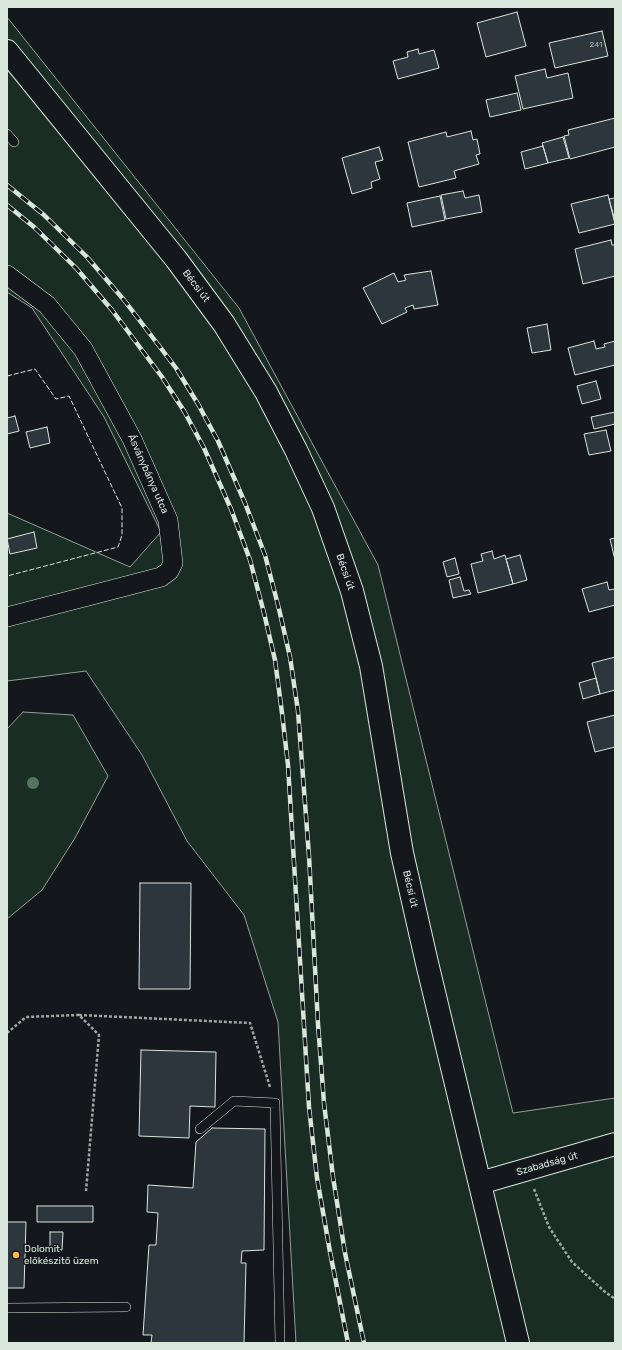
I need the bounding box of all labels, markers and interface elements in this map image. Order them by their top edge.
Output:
house number: 241 [590,40,602,50]
street label: Bécsi út [180,267,212,305]
street label: Ásványbánya utca [125,432,171,516]
street label: Bécsi út [333,552,357,592]
street label: Bécsi út [400,869,420,909]
street label: Szabadság út [515,1150,579,1178]
place label: Dolomit előkészitő üzem [24,1243,99,1266]
marker: Dolomit előkészitő üzem [11,1250,21,1260]

